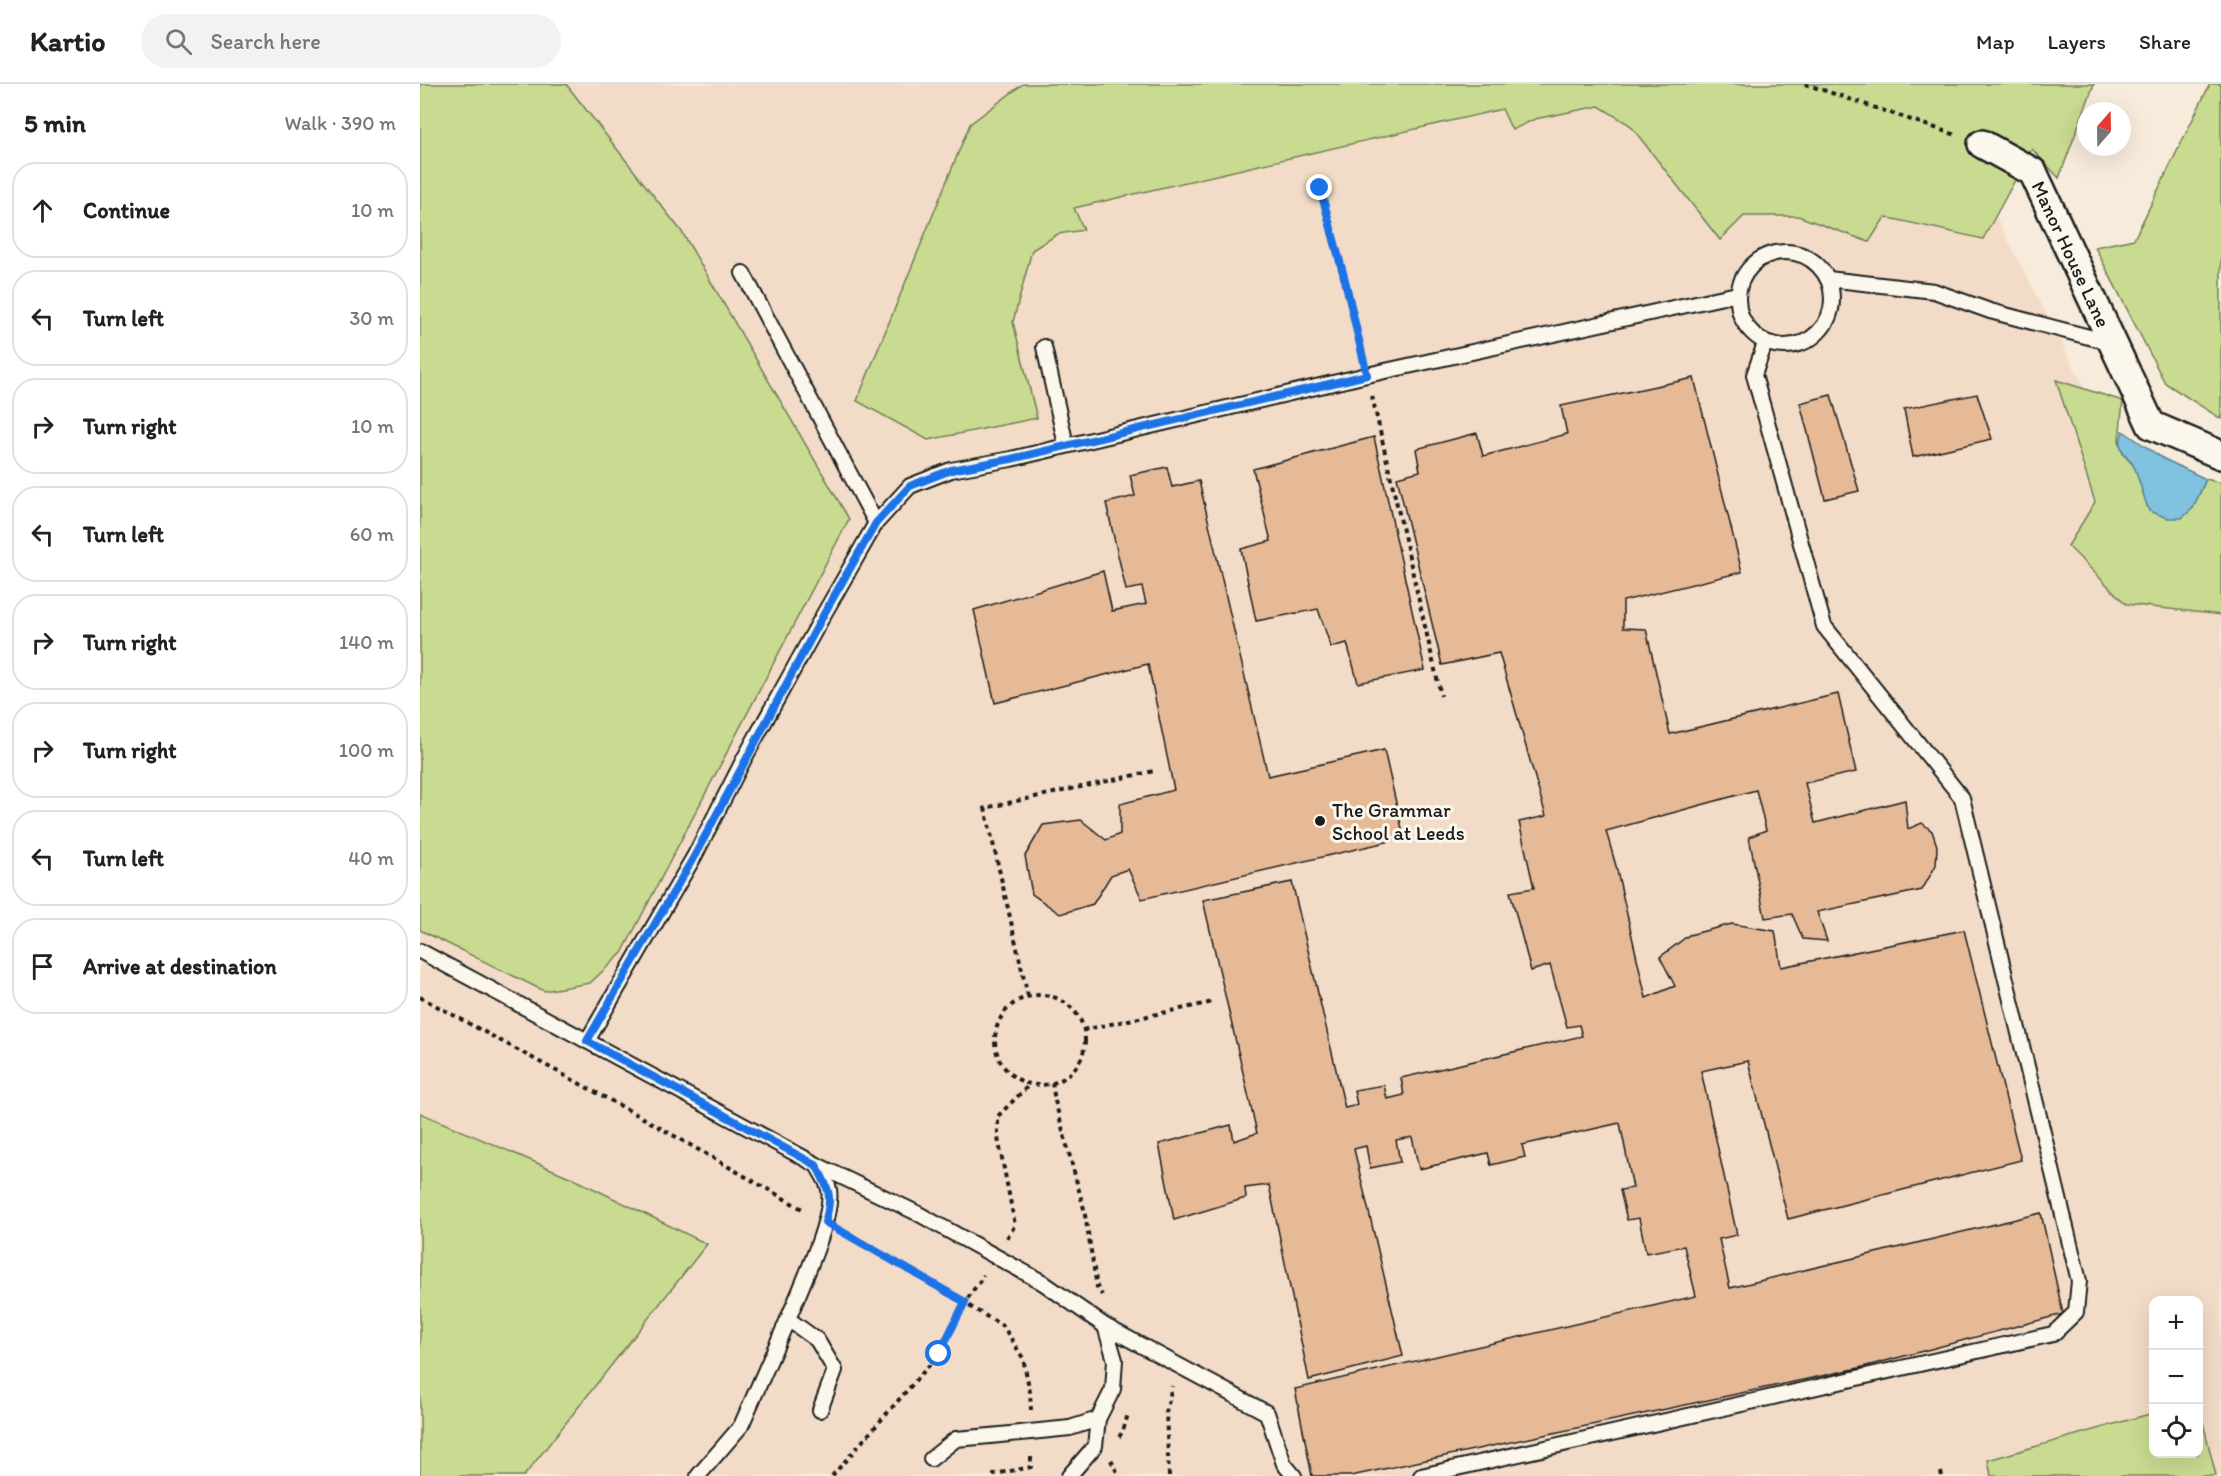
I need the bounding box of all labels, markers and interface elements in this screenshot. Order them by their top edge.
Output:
search box [141,14,561,68]
text: Kartio [30,24,105,58]
icon: search [162,25,195,58]
text: Search here [210,28,321,55]
text: Map [1976,29,2015,54]
text: Layers [2048,29,2106,54]
text: Share [2139,29,2191,54]
north arrow [2077,102,2131,156]
text: 5 min [24,107,86,139]
text: Walk · 390 m [285,111,396,135]
route end [1306,174,1332,200]
street label: Manor House Lane [2027,177,2115,331]
icon: ahead [26,194,59,227]
text: Continue [83,197,170,224]
text: 10 m [351,198,394,222]
icon: left [26,302,59,335]
text: Turn left [83,305,164,332]
text: 30 m [349,306,394,330]
icon: right [26,410,59,443]
text: Turn right [83,413,177,440]
text: 10 m [351,414,394,438]
icon: left [26,518,59,551]
text: Turn left [83,521,164,548]
text: 60 m [350,522,394,546]
icon: right [26,626,59,659]
text: Turn right [83,629,177,656]
text: 140 m [339,630,394,654]
icon: right [26,734,59,767]
text: Turn right [83,737,177,764]
text: 100 m [339,738,394,762]
place label: The Grammar School at Leeds [1332,798,1465,845]
marker: The Grammar School at Leeds [1313,814,1327,828]
icon: left [26,842,59,875]
text: Turn left [83,845,164,872]
text: 40 m [348,846,394,870]
icon: arrive [26,950,59,983]
text: Arrive at destination [83,953,277,980]
map controls [2149,1296,2203,1458]
button: + [2149,1296,2203,1350]
route start [925,1340,951,1366]
button: − [2149,1350,2203,1404]
button: locate [2149,1404,2203,1458]

